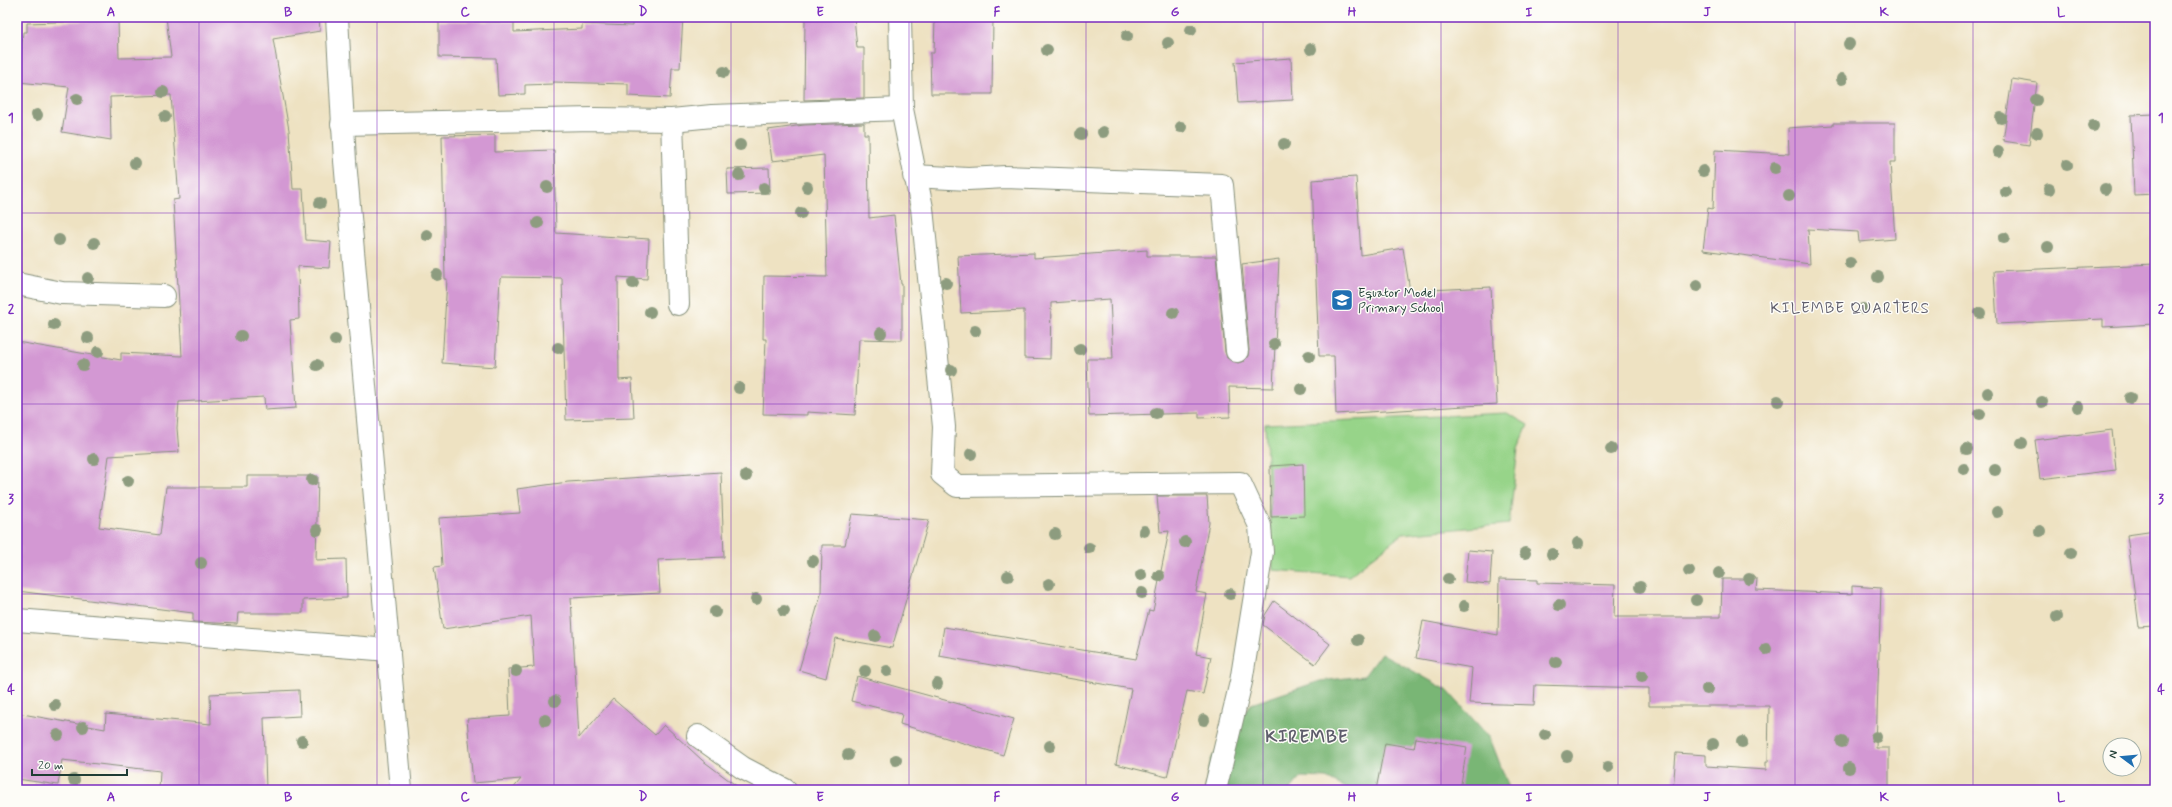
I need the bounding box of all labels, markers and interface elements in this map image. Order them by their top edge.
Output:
text: A [107,4,115,21]
text: B [284,4,293,21]
text: C [460,4,470,21]
text: D [639,4,648,21]
text: E [816,4,824,21]
text: F [994,4,1001,21]
text: G [1171,4,1180,21]
text: H [1348,4,1357,21]
text: I [1526,4,1533,21]
text: J [1703,4,1711,21]
text: K [1879,4,1889,21]
text: L [2057,4,2066,21]
text: 1 [8,110,14,127]
text: 1 [2158,110,2164,127]
place label: Equator Model Primary School [1358,285,1444,317]
school or university icon: Equator Model Primary School [1329,287,1355,313]
district label: KILEMBE QUARTERS [1770,299,1930,319]
text: 2 [8,301,15,318]
text: 2 [2158,301,2165,318]
text: 3 [8,491,14,508]
text: 3 [2158,491,2164,508]
text: 4 [7,682,15,699]
text: 4 [2157,682,2165,699]
district label: KIREMBE [1265,726,1349,748]
north arrow [2102,737,2142,777]
text: N [2106,749,2121,760]
scale bar [32,751,127,777]
text: 20 m [38,758,64,774]
text: A [107,789,115,806]
text: B [284,789,293,806]
text: C [460,789,470,806]
text: D [639,789,648,806]
text: E [816,789,824,806]
text: F [994,789,1001,806]
text: G [1171,789,1180,806]
text: H [1348,789,1357,806]
text: I [1526,789,1533,806]
text: J [1703,789,1711,806]
text: K [1879,789,1889,806]
text: L [2057,789,2066,806]

